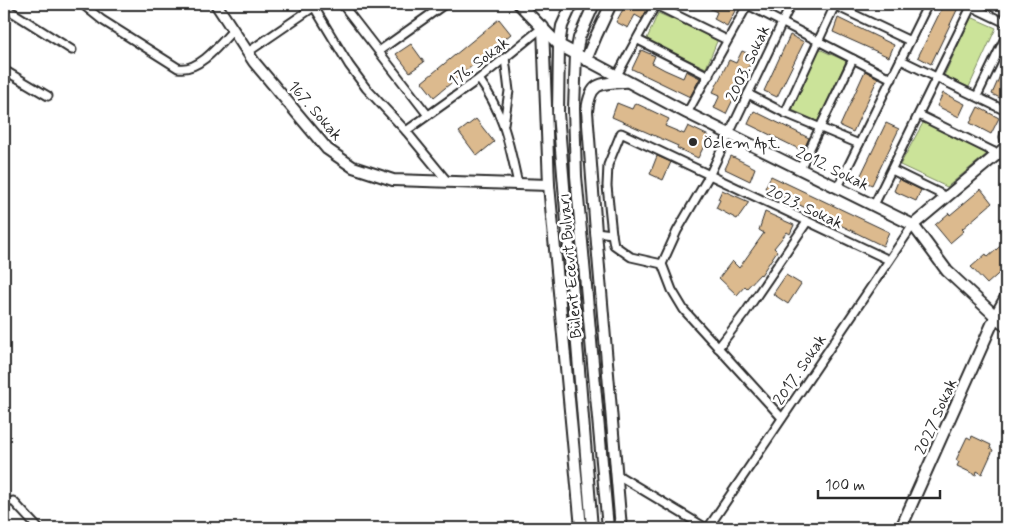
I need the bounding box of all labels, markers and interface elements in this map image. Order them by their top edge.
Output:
street label: 2003. Sokak [722,22,775,105]
street label: 176. Sokak [444,32,514,92]
street label: 167. Sokak [283,77,347,145]
place label: Özlem Apt. [703,133,780,155]
marker: Özlem Apt. [687,136,699,148]
street label: 2012. Sokak [792,143,873,196]
street label: 2023. Sokak [763,181,846,234]
street label: Bülent Ecevit Bulvarı [554,192,587,339]
street label: 2017. Sokak [769,330,832,409]
street label: 2027 Sokak [910,375,962,458]
scale bar [818,467,940,499]
text: 100 m [825,476,865,496]

